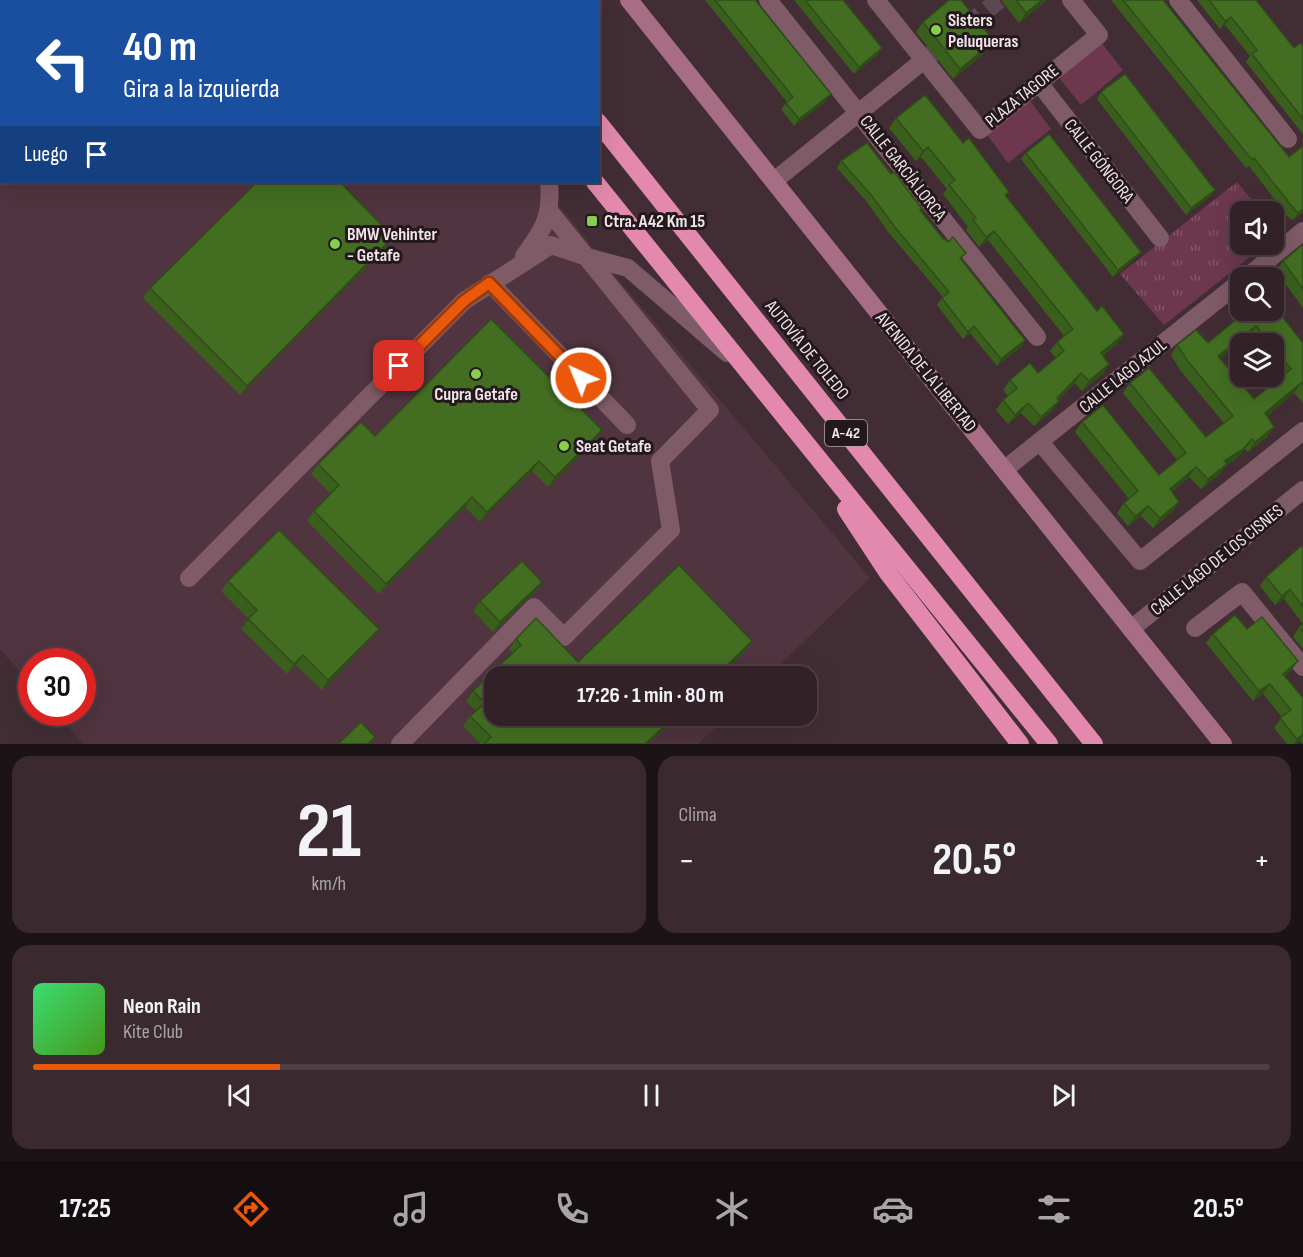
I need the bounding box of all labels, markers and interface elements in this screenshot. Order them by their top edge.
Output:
place label: Sisters Peluqueras [948,10,1018,52]
text: 40 m [123,22,197,73]
marker: Sisters Peluqueras [929,23,943,37]
icon: left [24,24,102,102]
street label: PLAZA TAGORE [981,60,1063,132]
text: Gira a la izquierda [123,73,280,105]
street label: CALLE GARCÍA LORCA [855,111,951,225]
street label: CALLE GÓNGORA [1060,115,1139,207]
icon: arrive [80,138,113,171]
text: Luego [24,141,68,168]
map controls [1230,201,1284,387]
button: sound [1230,201,1284,255]
place label: Ctra. A42 Km 15 [604,211,705,232]
marker: Ctra. A42 Km 15 [585,214,599,228]
place label: BMW Vehinter - Getafe [347,224,437,266]
marker: BMW Vehinter - Getafe [328,237,342,251]
button: search [1230,267,1284,321]
street label: AUTOVÍA DE TOLEDO [760,295,853,404]
street label: AVENIDA DE LA LIBERTAD [871,307,981,436]
button: layers [1230,333,1284,387]
street label: CALLE LAGO AZUL [1075,334,1171,418]
pin [373,340,424,391]
position arrow [549,346,613,410]
icon: arrive [382,349,415,382]
marker: Cupra Getafe [469,367,483,381]
place label: Cupra Getafe [434,384,518,405]
road number: A-42 [825,420,867,446]
place label: Seat Getafe [576,436,651,457]
marker: Seat Getafe [557,439,571,453]
street label: CALLE LAGO DE LOS CISNES [1147,500,1288,620]
speed limit sign: 30 [18,648,96,726]
text: 17:26 · 1 min · 80 m [577,682,724,709]
text: 21 [296,786,361,879]
text: Clima [679,803,717,827]
text: 20.5° [932,833,1016,888]
text: − [679,841,695,881]
text: + [1254,841,1270,881]
text: km/h [311,872,346,896]
text: Neon Rain [123,993,201,1020]
text: Kite Club [123,1020,183,1044]
icon: previous [223,1079,256,1112]
icon: pause [635,1079,668,1112]
icon: next [1047,1079,1080,1112]
icon: directions [230,1188,272,1230]
icon: music [390,1188,432,1230]
icon: phone [551,1188,593,1230]
icon: climate [711,1188,753,1230]
icon: car [872,1188,914,1230]
icon: filters [1033,1188,1075,1230]
text: 17:25 [59,1193,111,1225]
text: 20.5° [1193,1193,1244,1225]

